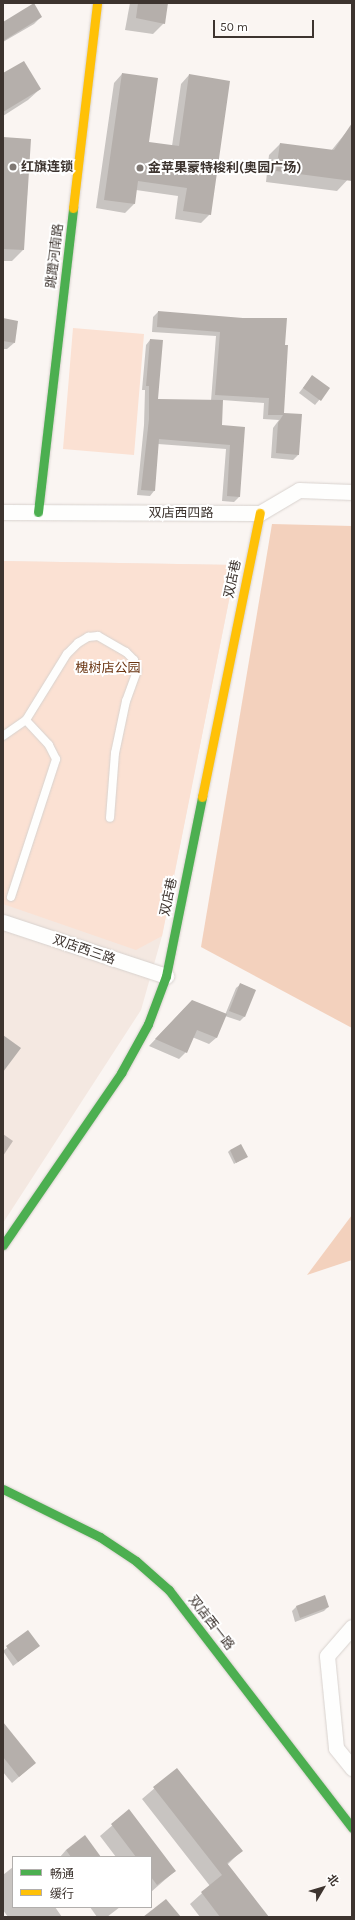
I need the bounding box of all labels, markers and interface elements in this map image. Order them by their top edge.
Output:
scale bar [215,12,316,38]
text: 50 m [220,20,248,34]
place label: 红旗连锁 [21,159,73,175]
place label: 金苹果蒙特梭利(奥园广场) [148,160,301,176]
marker: 红旗连锁 [8,162,18,172]
marker: 金苹果蒙特梭利(奥园广场) [135,163,145,173]
street label: 跳蹬河南路 [43,223,67,289]
street label: 双店西四路 [149,505,213,521]
street label: 双店巷 [221,558,245,600]
park label: 槐树店公园 [76,660,140,676]
street label: 双店巷 [157,876,181,918]
street label: 双店西三路 [51,932,117,968]
street label: 双店西一路 [185,1593,237,1653]
legend [12,1856,152,1908]
text: 畅通 [50,1867,74,1881]
north arrow [303,1868,343,1908]
text: 北 [324,1872,341,1889]
text: 缓行 [50,1887,74,1901]

